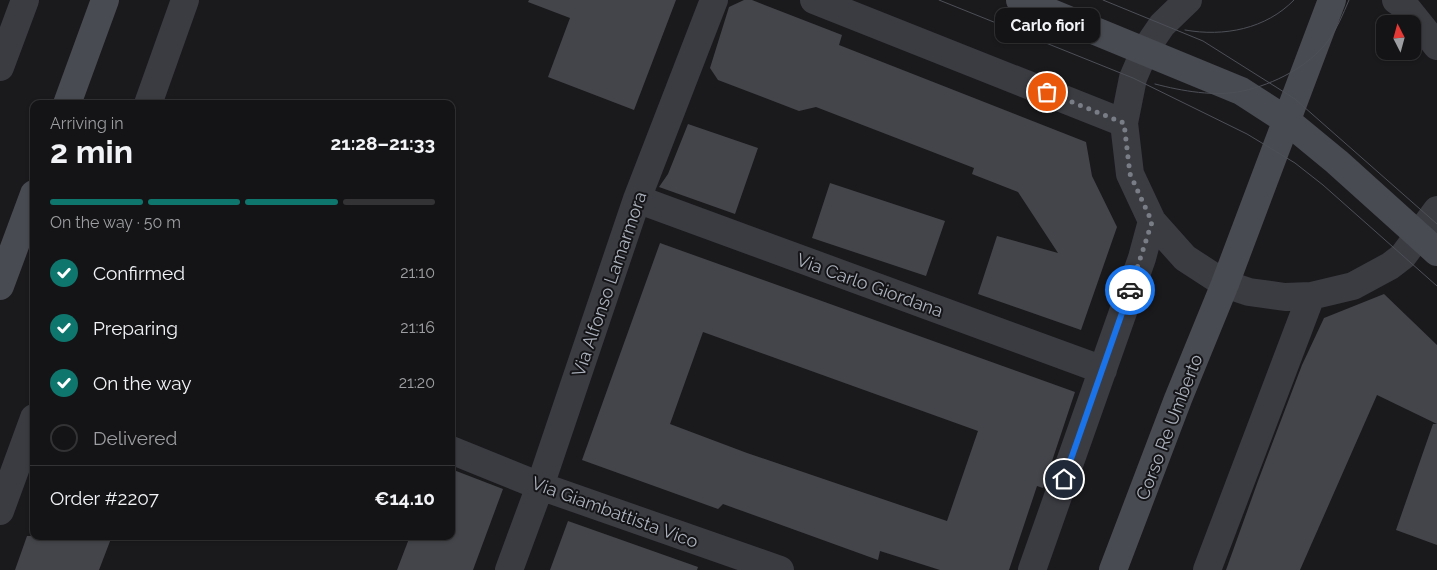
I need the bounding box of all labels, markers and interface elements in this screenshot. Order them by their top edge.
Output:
callout: Carlo fiori [994,7,1100,42]
north arrow [1376,15,1421,60]
map controls [1376,15,1421,60]
text: Carlo fiori [1010,16,1085,35]
pin [1026,71,1068,113]
icon: bag [1033,78,1061,106]
text: Arriving in [50,114,124,133]
text: 21:28–21:33 [331,132,435,154]
text: 2 min [50,133,133,170]
street label: Via Alfonso Lamarmora [567,189,651,379]
text: On the way · 50 m [50,213,181,232]
street label: Via Carlo Giordana [794,249,946,321]
icon: check [50,259,78,287]
text: Confirmed [93,262,185,284]
text: 21:10 [400,263,435,282]
courier [1105,265,1155,315]
icon: car [1116,276,1144,304]
icon: check [50,314,78,342]
text: Preparing [93,317,178,339]
text: 21:16 [400,318,435,337]
street label: Corso Re Umberto [1131,351,1207,503]
icon: check [50,369,78,397]
text: On the way [93,372,192,394]
text: 21:20 [399,373,435,392]
text: Delivered [93,427,177,449]
pin [1043,458,1085,500]
icon: home [1050,465,1078,493]
street label: Via Giambattista Vico [529,472,701,552]
text: Order #2207 [50,487,159,509]
text: €14.10 [374,487,435,509]

